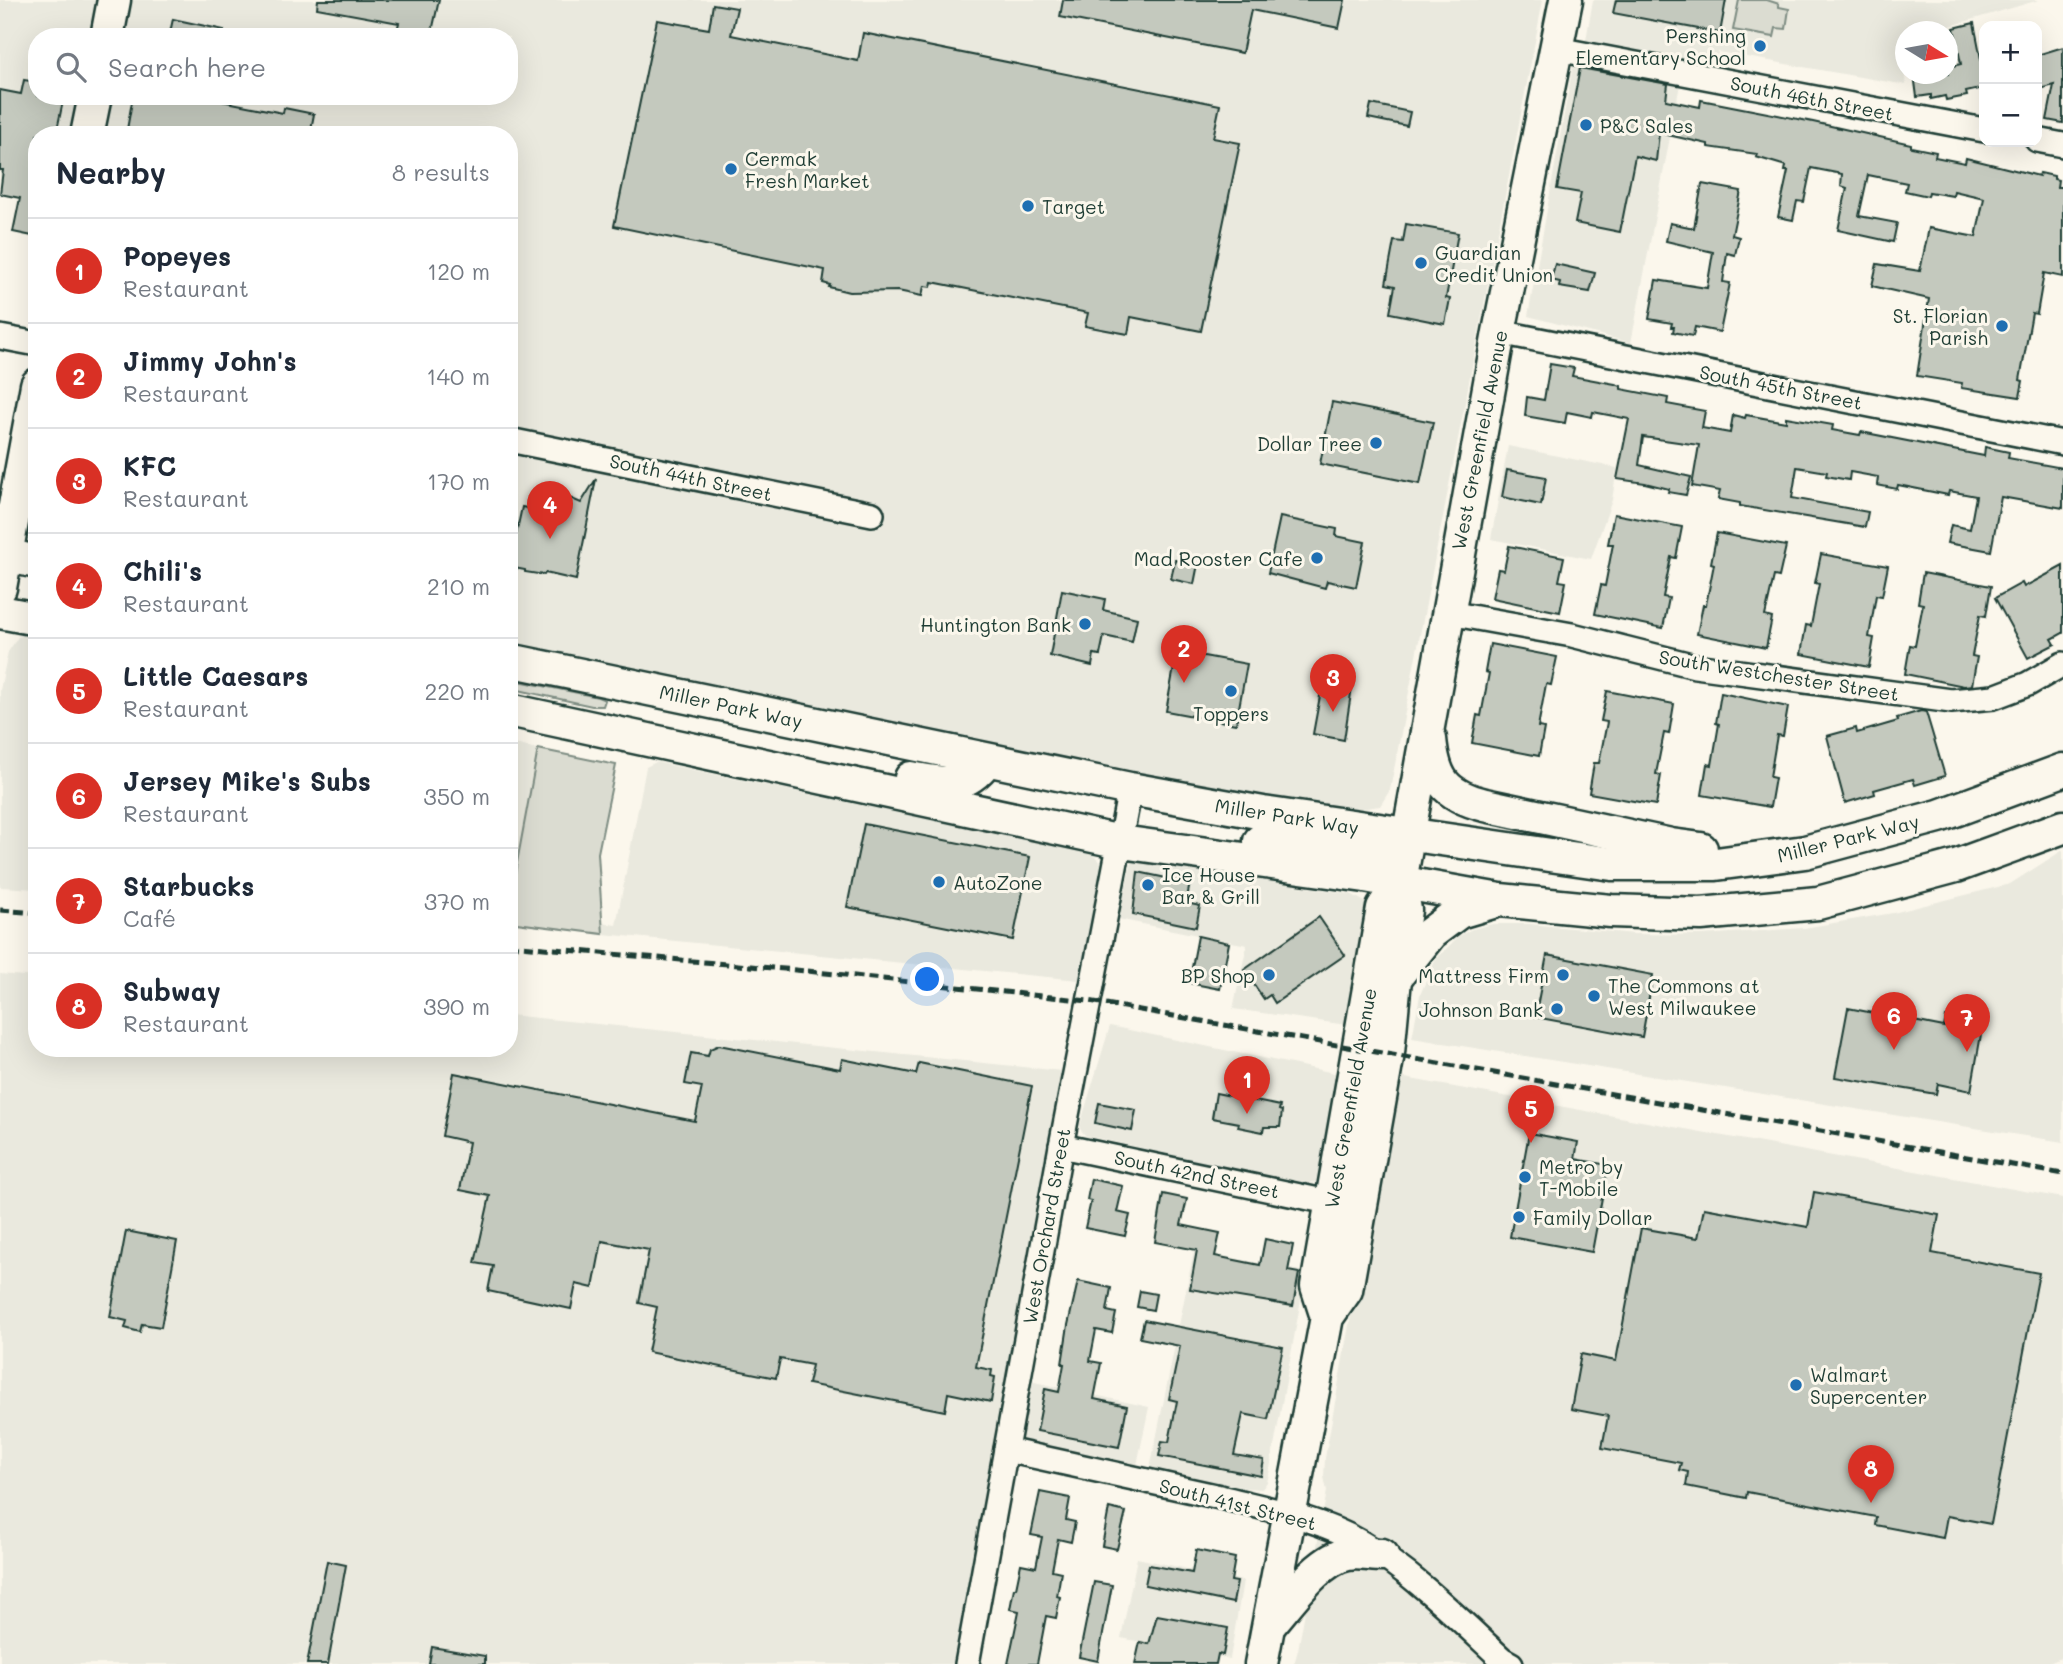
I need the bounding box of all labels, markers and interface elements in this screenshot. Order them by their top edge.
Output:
north arrow [1895,21,1958,84]
map controls [1979,21,2042,147]
button: + [1979,21,2042,84]
place label: Pershing Elementary School [1576,23,1746,70]
search box [28,28,518,105]
marker: Pershing Elementary School [1752,38,1768,54]
icon: search [52,48,90,86]
text: Search here [108,50,266,84]
street label: South 46th Street [1728,70,1896,126]
button: − [1979,84,2042,147]
place label: P&C Sales [1600,113,1693,138]
marker: P&C Sales [1578,117,1594,133]
place label: Cermak Fresh Market [745,146,870,193]
text: Nearby [56,152,166,192]
text: 8 results [392,157,490,187]
marker: Cermak Fresh Market [723,161,739,177]
place label: Target [1042,194,1105,219]
marker: Target [1020,198,1036,214]
text: Popeyes [123,239,231,273]
place label: Guardian Credit Union [1435,240,1553,287]
marker: Guardian Credit Union [1413,255,1429,271]
text: 1 [74,256,84,286]
text: 120 m [427,256,490,286]
text: Restaurant [123,273,249,303]
place label: St. Florian Parish [1893,303,1988,350]
marker: St. Florian Parish [1994,318,2010,334]
street label: West Greenfield Avenue [1445,328,1513,552]
text: Jimmy John's [123,344,297,378]
street label: South 45th Street [1697,359,1865,415]
text: 2 [73,361,85,391]
text: 140 m [426,361,490,391]
text: Restaurant [123,378,249,408]
place label: Dollar Tree [1257,431,1362,456]
marker: Dollar Tree [1368,435,1384,451]
street label: South 44th Street [607,448,775,506]
text: KFC [123,449,176,483]
text: 3 [72,466,86,496]
text: 170 m [427,466,490,496]
pin: 4 [527,481,573,539]
text: Restaurant [123,483,249,513]
place label: Mad Rooster Cafe [1134,546,1303,571]
marker: Mad Rooster Cafe [1309,550,1325,566]
text: Chili's [123,554,202,588]
text: 4 [72,571,86,601]
text: 210 m [427,571,490,601]
text: Restaurant [123,588,249,618]
place label: Huntington Bank [920,612,1071,637]
marker: Huntington Bank [1077,616,1093,632]
pin: 2 [1161,625,1207,683]
street label: South Westchester Street [1657,644,1901,706]
pin: 3 [1310,654,1356,712]
text: Little Caesars [123,659,308,693]
text: 5 [72,676,86,706]
text: 220 m [424,676,490,706]
street label: Miller Park Way [657,679,805,733]
marker: Toppers [1223,683,1239,699]
text: Restaurant [123,693,249,723]
place label: Toppers [1193,701,1269,726]
text: Jersey Mike's Subs [123,764,371,798]
text: 6 [72,781,86,811]
text: 350 m [423,781,490,811]
street label: Miller Park Way [1213,792,1361,840]
text: Restaurant [123,798,249,828]
street label: Miller Park Way [1774,808,1922,868]
place label: Ice House Bar & Grill [1162,862,1260,909]
text: Starbucks [123,869,254,903]
place label: AutoZone [953,870,1043,895]
marker: AutoZone [931,874,947,890]
marker: Ice House Bar & Grill [1140,877,1156,893]
text: 7 [73,886,85,916]
text: 370 m [424,886,490,916]
text: Café [123,903,176,933]
your location [910,962,944,996]
place label: BP Shop [1181,963,1255,988]
place label: Mattress Firm [1418,963,1549,988]
marker: BP Shop [1261,967,1277,983]
marker: Mattress Firm [1555,967,1571,983]
place label: The Commons at West Milwaukee [1608,973,1760,1020]
text: Subway [123,974,221,1008]
street label: West Greenfield Avenue [1318,986,1382,1210]
marker: The Commons at West Milwaukee [1586,988,1602,1004]
text: 8 [72,991,86,1021]
text: 390 m [423,991,490,1021]
pin: 6 [1871,992,1917,1050]
pin: 7 [1944,994,1990,1052]
place label: Johnson Bank [1419,997,1543,1022]
marker: Johnson Bank [1549,1001,1565,1017]
text: Restaurant [123,1008,249,1038]
pin: 1 [1224,1056,1270,1114]
pin: 5 [1508,1085,1554,1143]
street label: West Orchard Street [1016,1126,1076,1326]
street label: South 42nd Street [1112,1144,1282,1204]
place label: Metro by T-Mobile [1539,1154,1623,1201]
marker: Metro by T-Mobile [1517,1169,1533,1185]
place label: Family Dollar [1533,1205,1652,1230]
marker: Family Dollar [1511,1209,1527,1225]
place label: Walmart Supercenter [1810,1362,1927,1409]
marker: Walmart Supercenter [1788,1377,1804,1393]
pin: 8 [1848,1445,1894,1503]
street label: South 41st Street [1157,1472,1319,1536]

